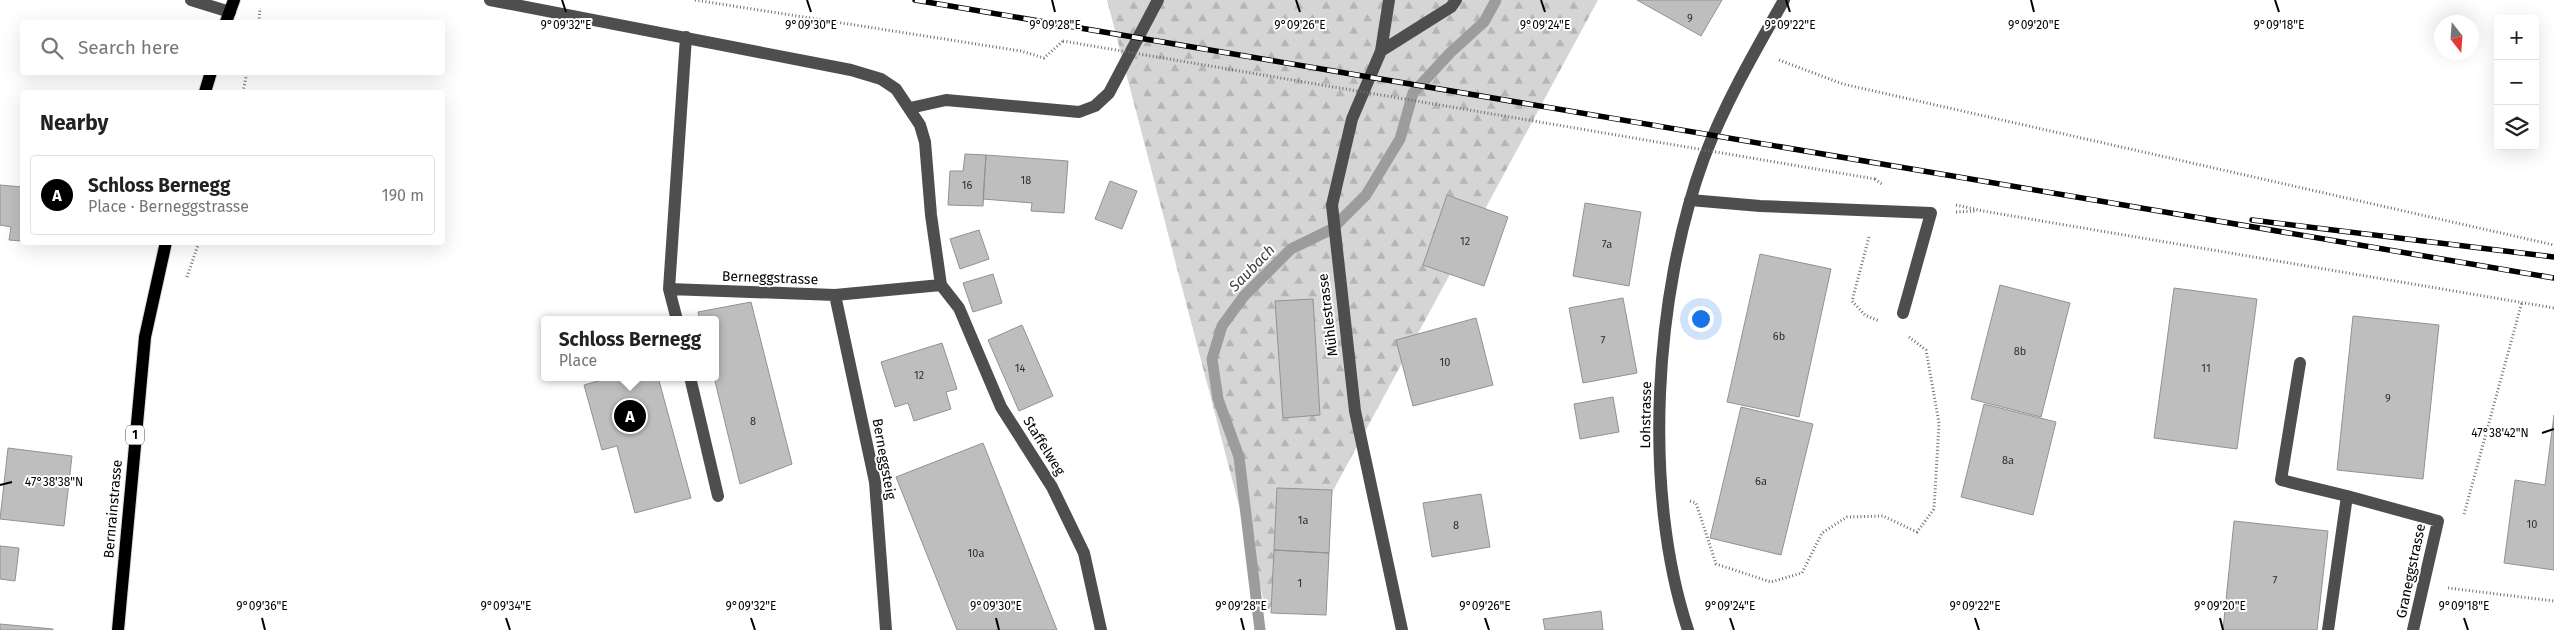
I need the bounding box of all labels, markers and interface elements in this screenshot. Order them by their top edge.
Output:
house number: 9 [1687,12,1693,25]
north arrow [2434,15,2479,60]
map controls [2494,15,2539,150]
button: + [2494,15,2539,60]
text: 9°09'32"E [540,18,592,32]
text: 9°09'30"E [785,18,837,32]
text: 9°09'28"E [1029,18,1081,32]
text: 9°09'26"E [1274,18,1326,32]
text: 9°09'24"E [1520,18,1570,32]
text: 9°09'22"E [1764,18,1816,32]
text: 9°09'20"E [2008,18,2060,32]
text: 9°09'18"E [2254,18,2304,32]
search box [20,20,445,75]
icon: search [38,34,66,62]
text: Search here [78,36,179,59]
button: − [2494,60,2539,105]
button: layers [2494,105,2539,150]
text: Nearby [40,110,108,136]
text: Schloss Bernegg [88,174,231,197]
house number: 18 [1021,174,1031,187]
house number: 16 [962,179,972,192]
text: A [52,186,62,205]
text: 190 m [382,186,424,205]
text: Place · Berneggstrasse [88,197,249,216]
house number: 12 [1460,235,1470,248]
house number: 7a [1602,238,1612,251]
water label: Saubach [1225,241,1279,296]
street label: Berneggstrasse [722,268,818,288]
street label: Mühlestrasse [1314,273,1342,357]
your location [1688,306,1714,332]
popup [541,316,719,381]
text: Schloss Bernegg [559,328,701,351]
house number: 6b [1773,330,1785,343]
house number: 7 [1601,334,1606,347]
house number: 8b [2014,345,2026,358]
text: Place [559,351,597,370]
house number: 10 [1440,356,1450,369]
house number: 14 [1015,362,1025,375]
house number: 11 [2201,362,2211,375]
house number: 12 [914,369,924,382]
street label: Lohstrasse [1637,381,1655,449]
house number: 9 [2385,392,2391,405]
pin: A [614,397,646,435]
street label: Staffelweg [1019,413,1069,479]
house number: 8 [750,415,756,428]
street label: Berneggsteig [869,417,900,502]
road number: 1 [126,426,144,444]
text: 47°38'42"N [2471,426,2529,440]
house number: 8a [2002,454,2014,467]
street label: Bernrainstrasse [100,459,126,559]
text: 47°38'38"N [25,475,83,489]
house number: 6a [1755,475,1767,488]
house number: 1a [1298,514,1308,527]
house number: 10 [2527,518,2537,531]
house number: 8 [1453,519,1459,532]
street label: Graneggstrasse [2393,522,2429,620]
house number: 10a [968,547,984,560]
house number: 7 [2273,574,2278,587]
house number: 1 [1298,577,1302,590]
text: 9°09'36"E [236,599,288,613]
text: 9°09'34"E [480,599,532,613]
text: 9°09'32"E [725,599,777,613]
text: 9°09'30"E [970,599,1022,613]
text: 9°09'28"E [1215,599,1267,613]
text: 9°09'26"E [1459,599,1511,613]
text: 9°09'24"E [1705,599,1755,613]
text: 9°09'22"E [1949,599,2001,613]
text: 9°09'20"E [2194,599,2246,613]
text: 9°09'18"E [2439,599,2489,613]

